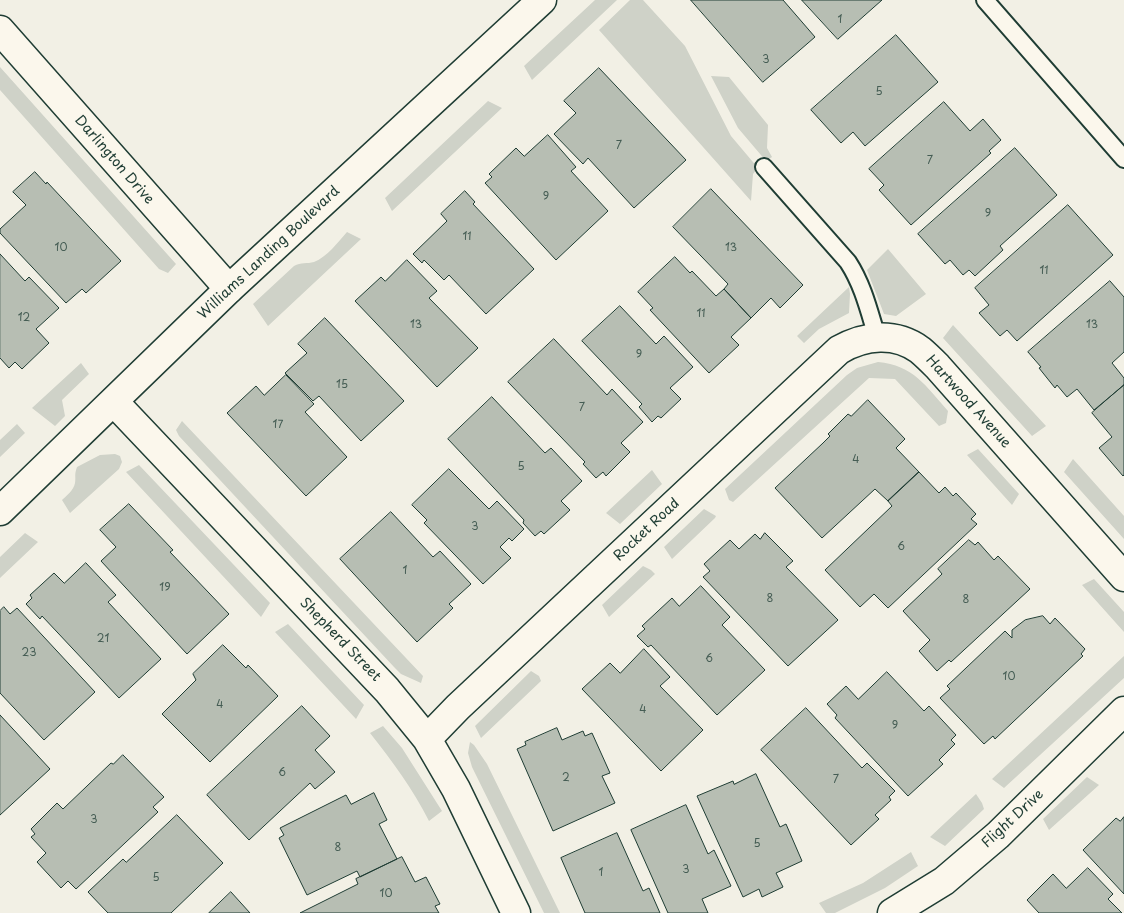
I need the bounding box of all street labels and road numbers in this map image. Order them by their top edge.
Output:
street label: Darlington Drive [71,112,157,208]
street label: Williams Landing Boulevard [195,183,343,323]
street label: Hartwood Avenue [922,352,1014,452]
street label: Rocket Road [611,495,683,565]
street label: Shepherd Street [296,595,384,685]
street label: Flight Drive [979,786,1047,852]

